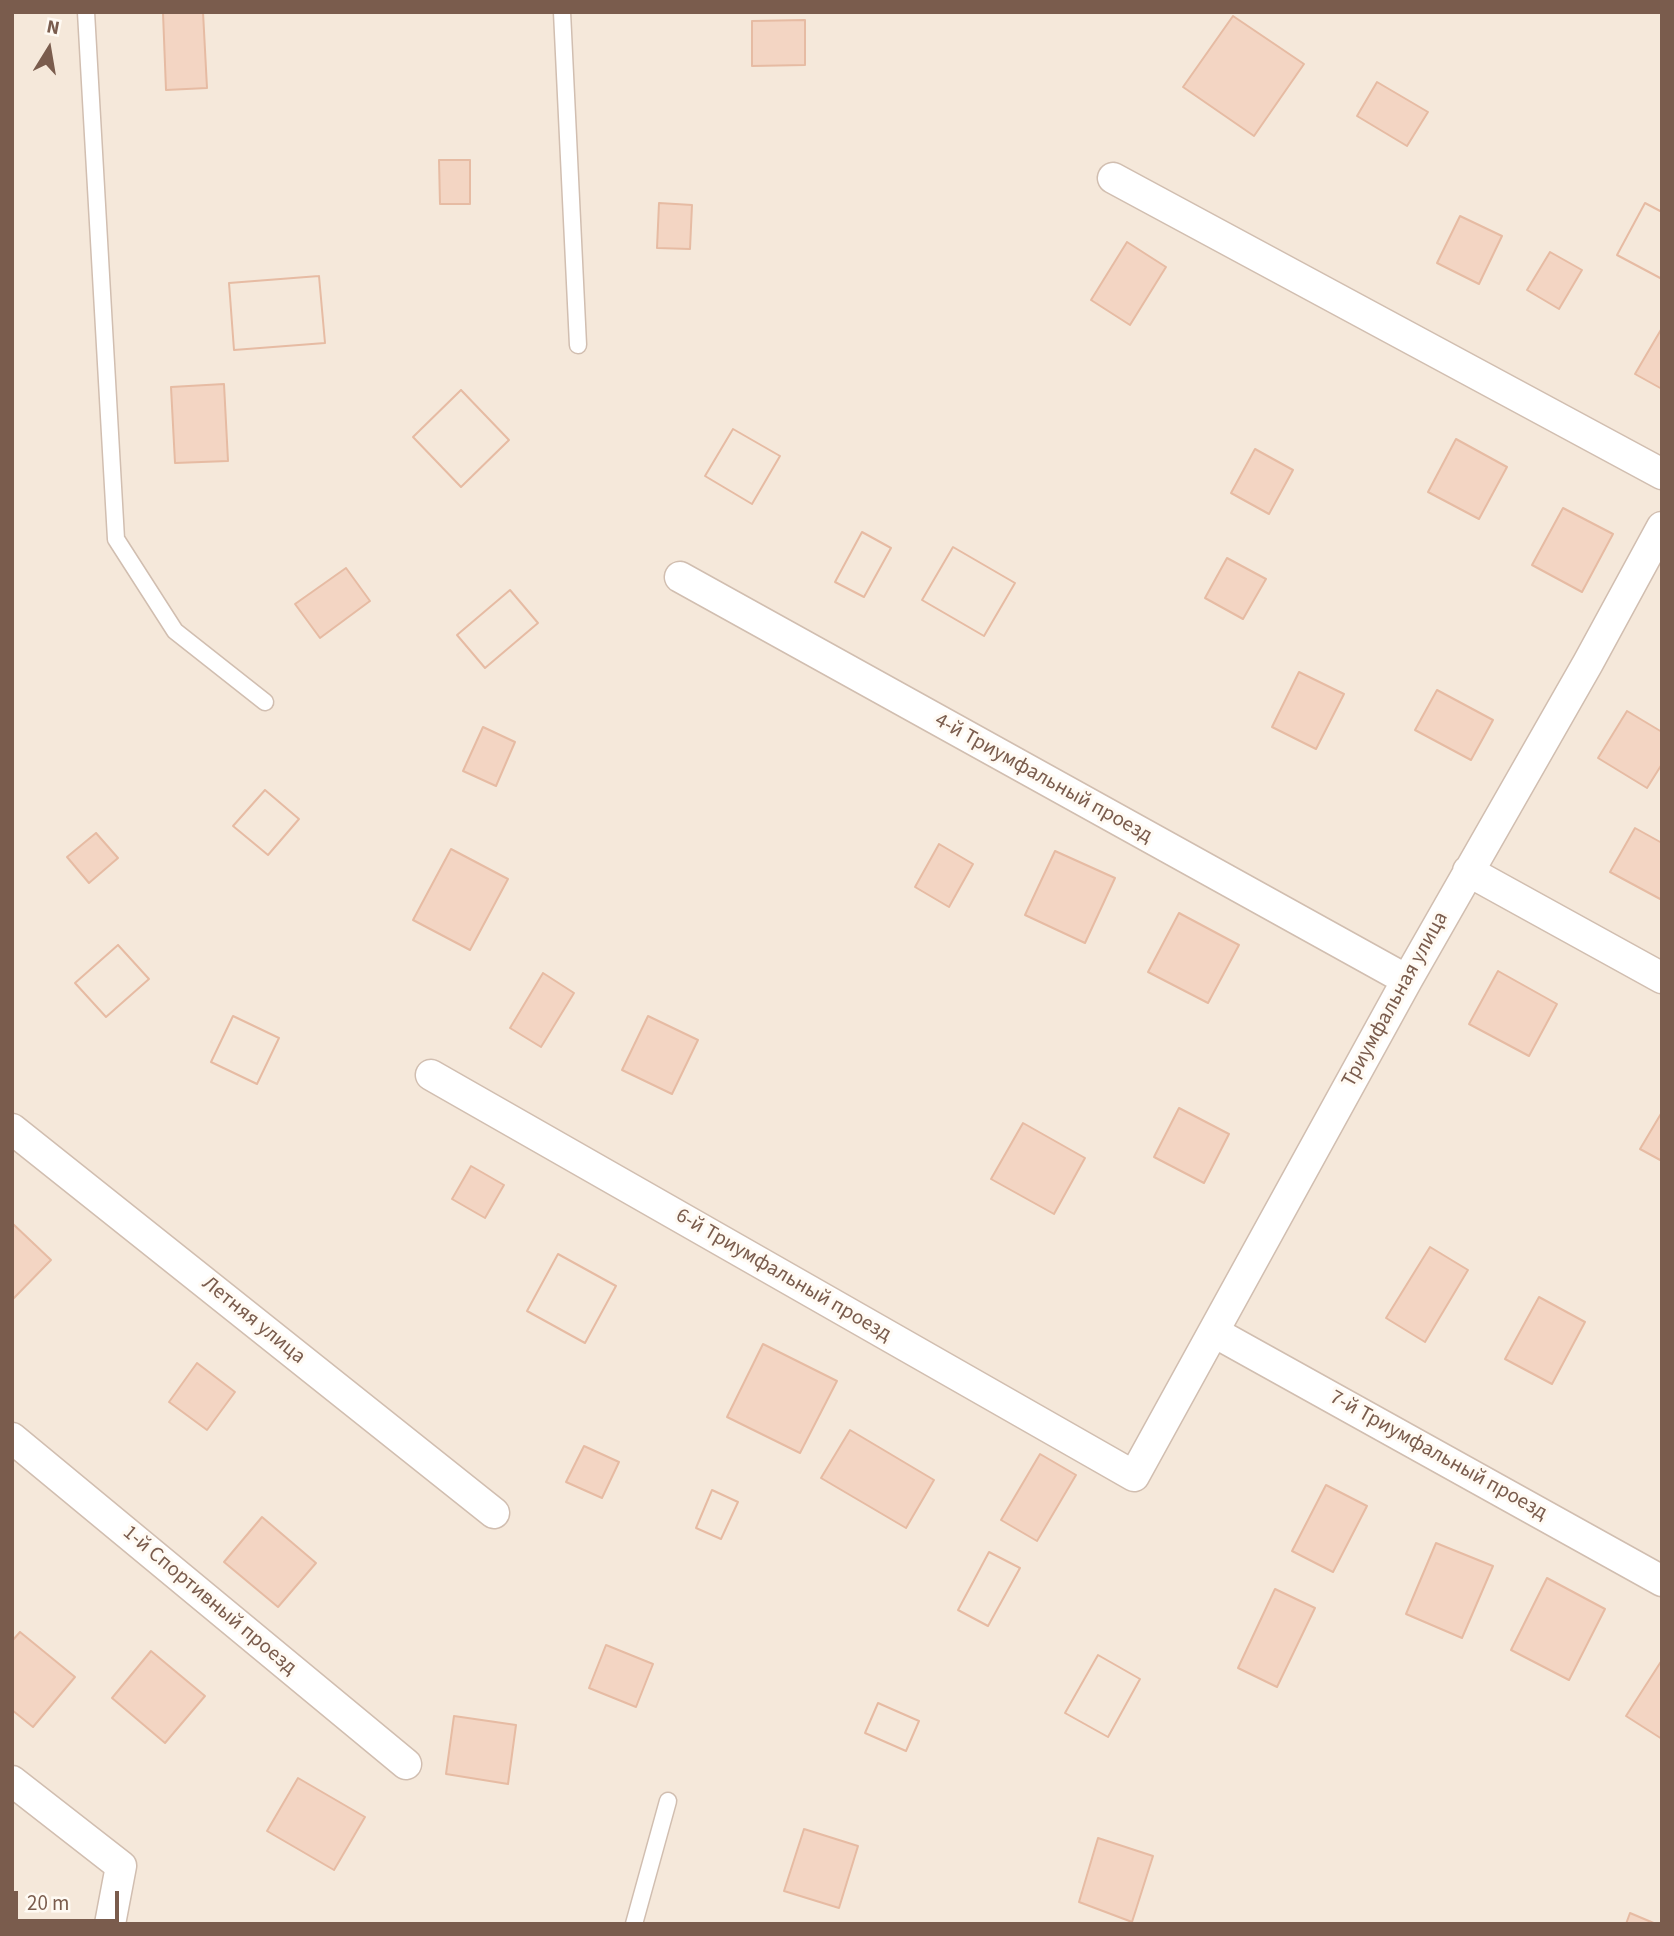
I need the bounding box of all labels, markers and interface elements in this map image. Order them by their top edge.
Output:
text: N [44,13,62,42]
north arrow [14,14,84,84]
street label: 4-й Триумфальный проезд [930,709,1156,849]
street label: Триумфальная улица [1337,908,1455,1092]
street label: 6-й Триумфальный проезд [671,1204,895,1348]
street label: Летняя улица [196,1272,310,1370]
street label: 7-й Триумфальный проезд [1325,1386,1551,1526]
street label: 1-й Спортивный проезд [117,1521,301,1681]
scale bar [18,1876,122,1920]
text: 20 m [27,1888,69,1918]

